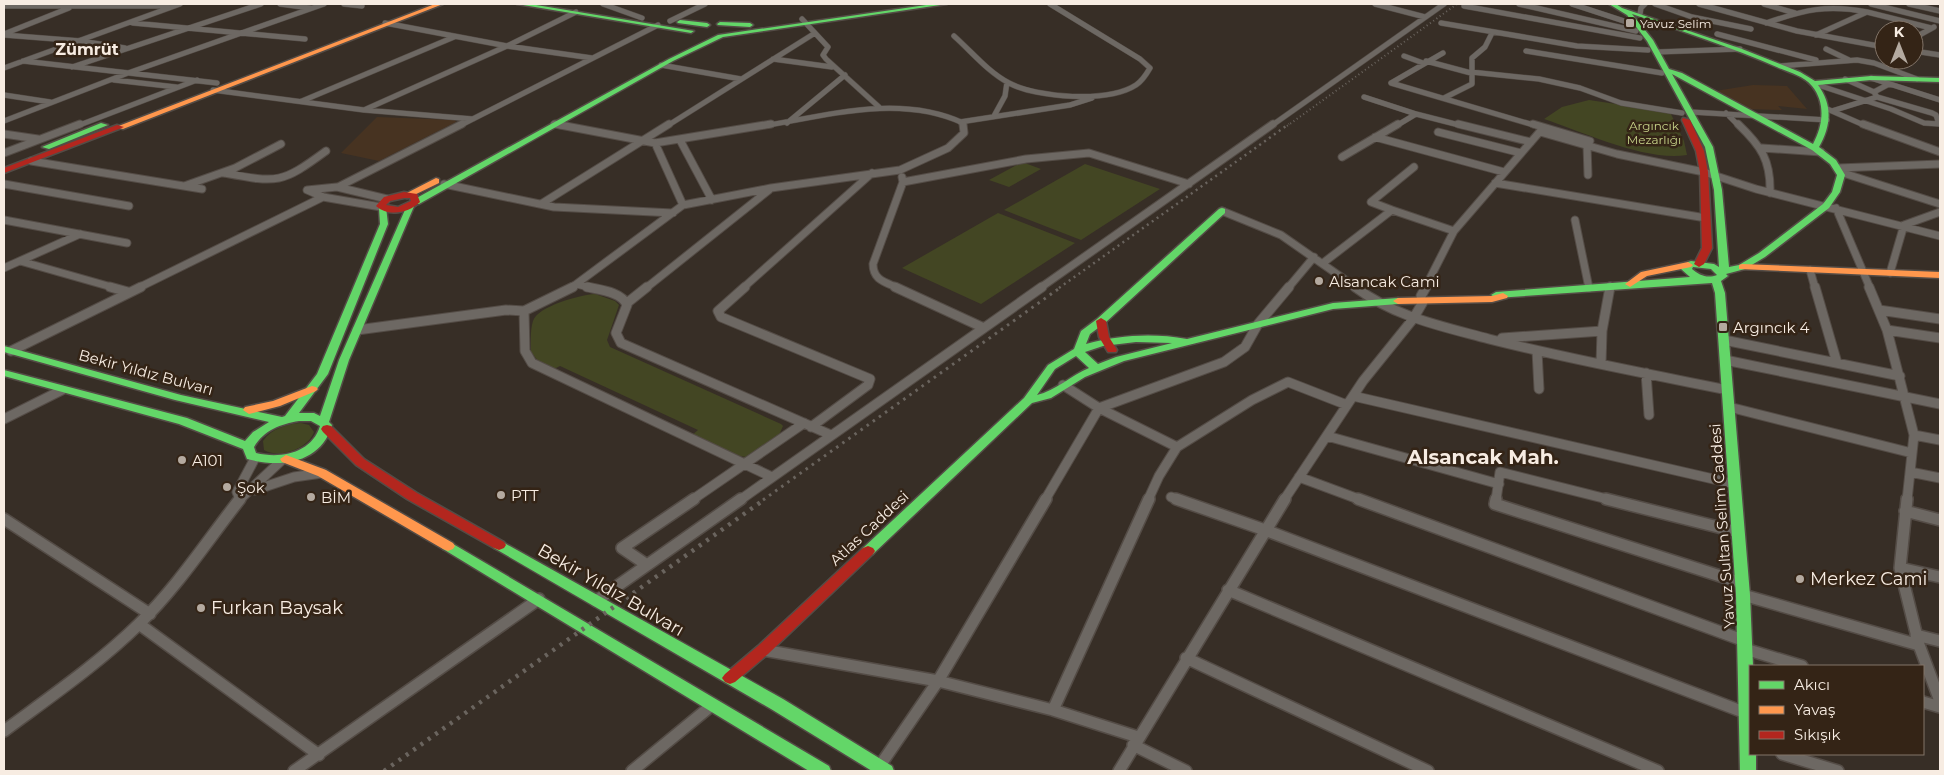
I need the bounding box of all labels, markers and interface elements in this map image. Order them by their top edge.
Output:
place label: Yavuz Selim [1640,16,1711,31]
marker: Yavuz Selim [1624,17,1636,29]
north arrow [1874,20,1924,70]
text: K [1894,23,1905,41]
district label: Zümrüt [55,40,119,59]
park label: Argıncık Mezarlığı [1627,118,1681,147]
place label: Alsancak Cami [1329,272,1440,291]
marker: Alsancak Cami [1313,275,1325,287]
place label: Argıncık 4 [1733,318,1809,337]
marker: Argıncık 4 [1717,321,1729,333]
street label: Bekir Yıldız Bulvarı [77,345,215,399]
street label: Yavuz Sultan Selim Caddesi [1705,423,1739,629]
district label: Alsancak Mah. [1406,445,1559,469]
place label: A101 [192,451,223,470]
marker: A101 [176,454,188,466]
place label: Şok [237,478,265,497]
marker: Şok [221,481,233,493]
place label: PTT [511,486,539,505]
street label: Atlas Caddesi [826,487,912,569]
place label: BİM [321,488,351,507]
marker: PTT [495,489,507,501]
marker: BİM [305,491,317,503]
street label: Bekir Yıldız Bulvarı [534,539,688,641]
place label: Merkez Cami [1810,568,1927,590]
marker: Merkez Cami [1794,573,1806,585]
place label: Furkan Baysak [211,597,343,619]
marker: Furkan Baysak [195,602,207,614]
legend [1749,665,1924,755]
text: Akıcı [1794,675,1830,694]
text: Yavaş [1794,700,1835,719]
text: Sıkışık [1794,725,1841,744]

